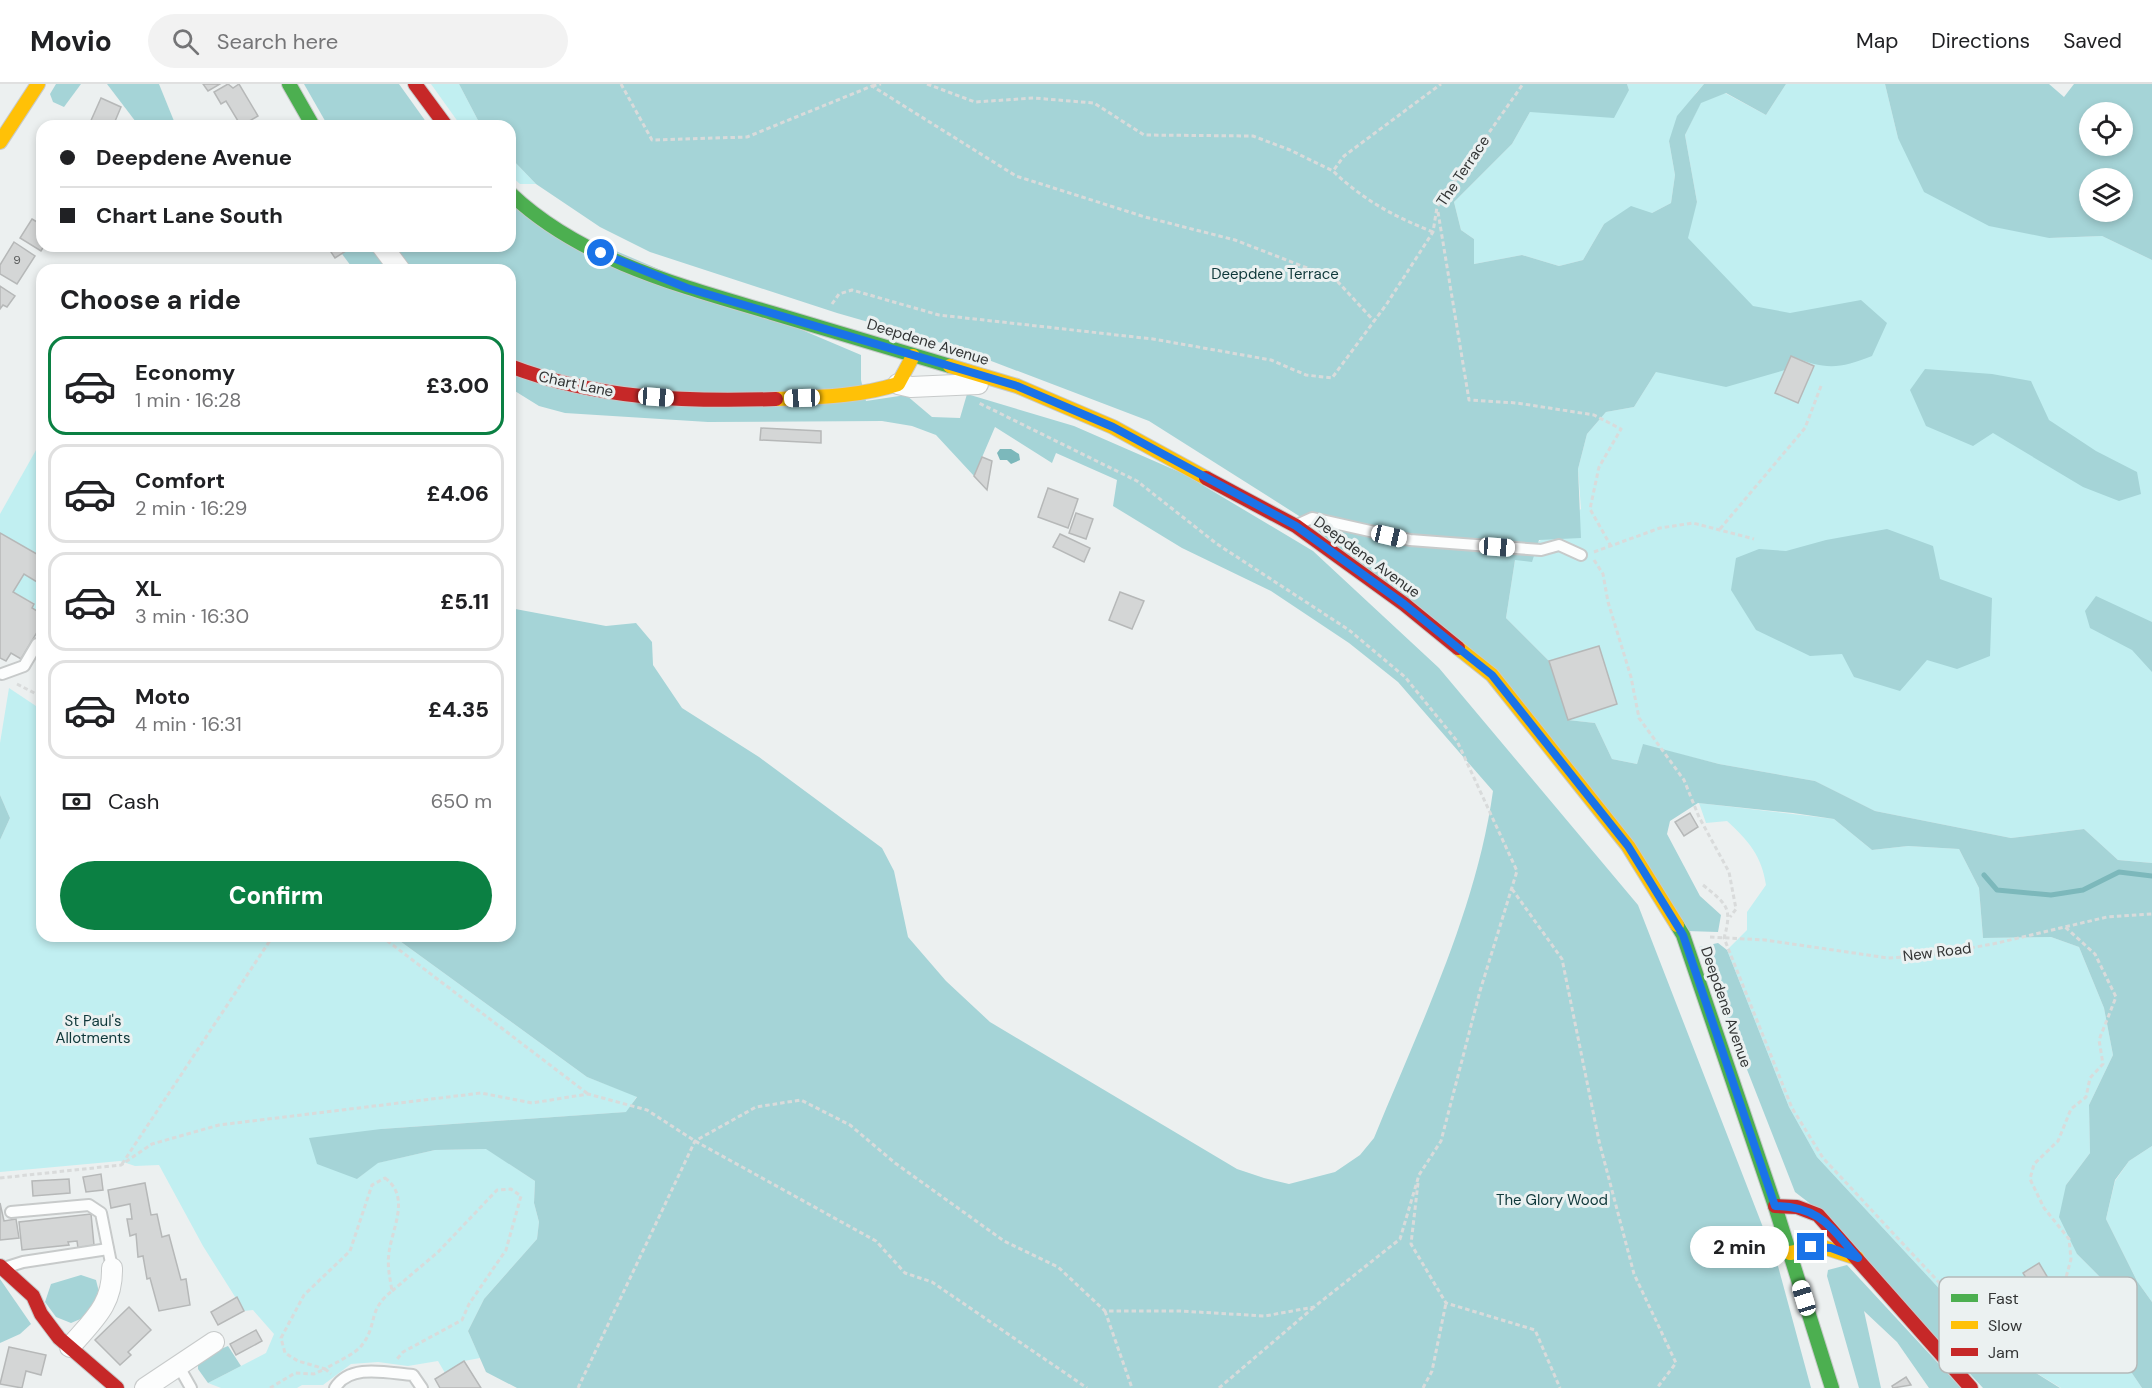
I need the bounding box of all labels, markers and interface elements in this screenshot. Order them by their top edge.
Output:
search box [148,14,568,68]
text: Movio [30,23,112,60]
icon: search [169,25,202,58]
text: Search here [217,27,338,56]
text: Map [1856,27,1898,55]
text: Directions [1931,27,2030,55]
text: Saved [2063,27,2122,55]
map controls [2079,102,2133,222]
button: locate [2079,102,2133,156]
street label: The Terrace [1432,132,1494,210]
text: Deepdene Avenue [96,143,292,172]
button: layers [2079,168,2133,222]
text: Chart Lane South [96,201,283,230]
route start [587,239,614,266]
house number: 9 [13,252,21,268]
park label: Deepdene Terrace [1211,264,1339,284]
text: Choose a ride [60,282,241,317]
street label: Deepdene Avenue [864,314,992,370]
text: Economy [135,358,235,387]
icon: car [63,359,117,413]
street label: Chart Lane [537,366,615,402]
text: £3.00 [426,371,489,400]
text: 1 min · 16:28 [135,387,241,413]
car [637,387,675,407]
car [784,388,820,408]
text: Comfort [135,466,225,495]
icon: car [63,467,117,521]
text: £4.06 [426,479,489,508]
text: 2 min · 16:29 [135,495,247,521]
street label: Deepdene Avenue [1310,512,1424,602]
car [1369,523,1409,549]
car [1478,537,1516,557]
text: XL [135,574,162,603]
icon: car [63,575,117,629]
text: £5.11 [440,587,489,616]
text: 3 min · 16:30 [135,603,249,629]
text: Moto [135,682,190,711]
icon: car [63,683,117,737]
text: £4.35 [428,695,489,724]
text: 4 min · 16:31 [135,711,242,737]
icon: cash [60,785,93,818]
text: Cash [108,787,159,816]
text: 650 m [431,788,492,814]
button: Confirm [60,861,492,930]
street label: New Road [1902,938,1972,966]
street label: Deepdene Avenue [1696,944,1756,1070]
park label: St Paul's Allotments [55,1011,131,1048]
park label: The Glory Wood [1496,1190,1608,1210]
callout: 2 min [1691,1226,1790,1268]
route end [1797,1233,1824,1260]
text: 2 min [1713,1234,1766,1260]
legend [1939,1277,2137,1373]
car [1790,1278,1818,1318]
text: Fast [1988,1288,2019,1309]
text: Slow [1988,1315,2022,1336]
text: Jam [1988,1342,2019,1363]

